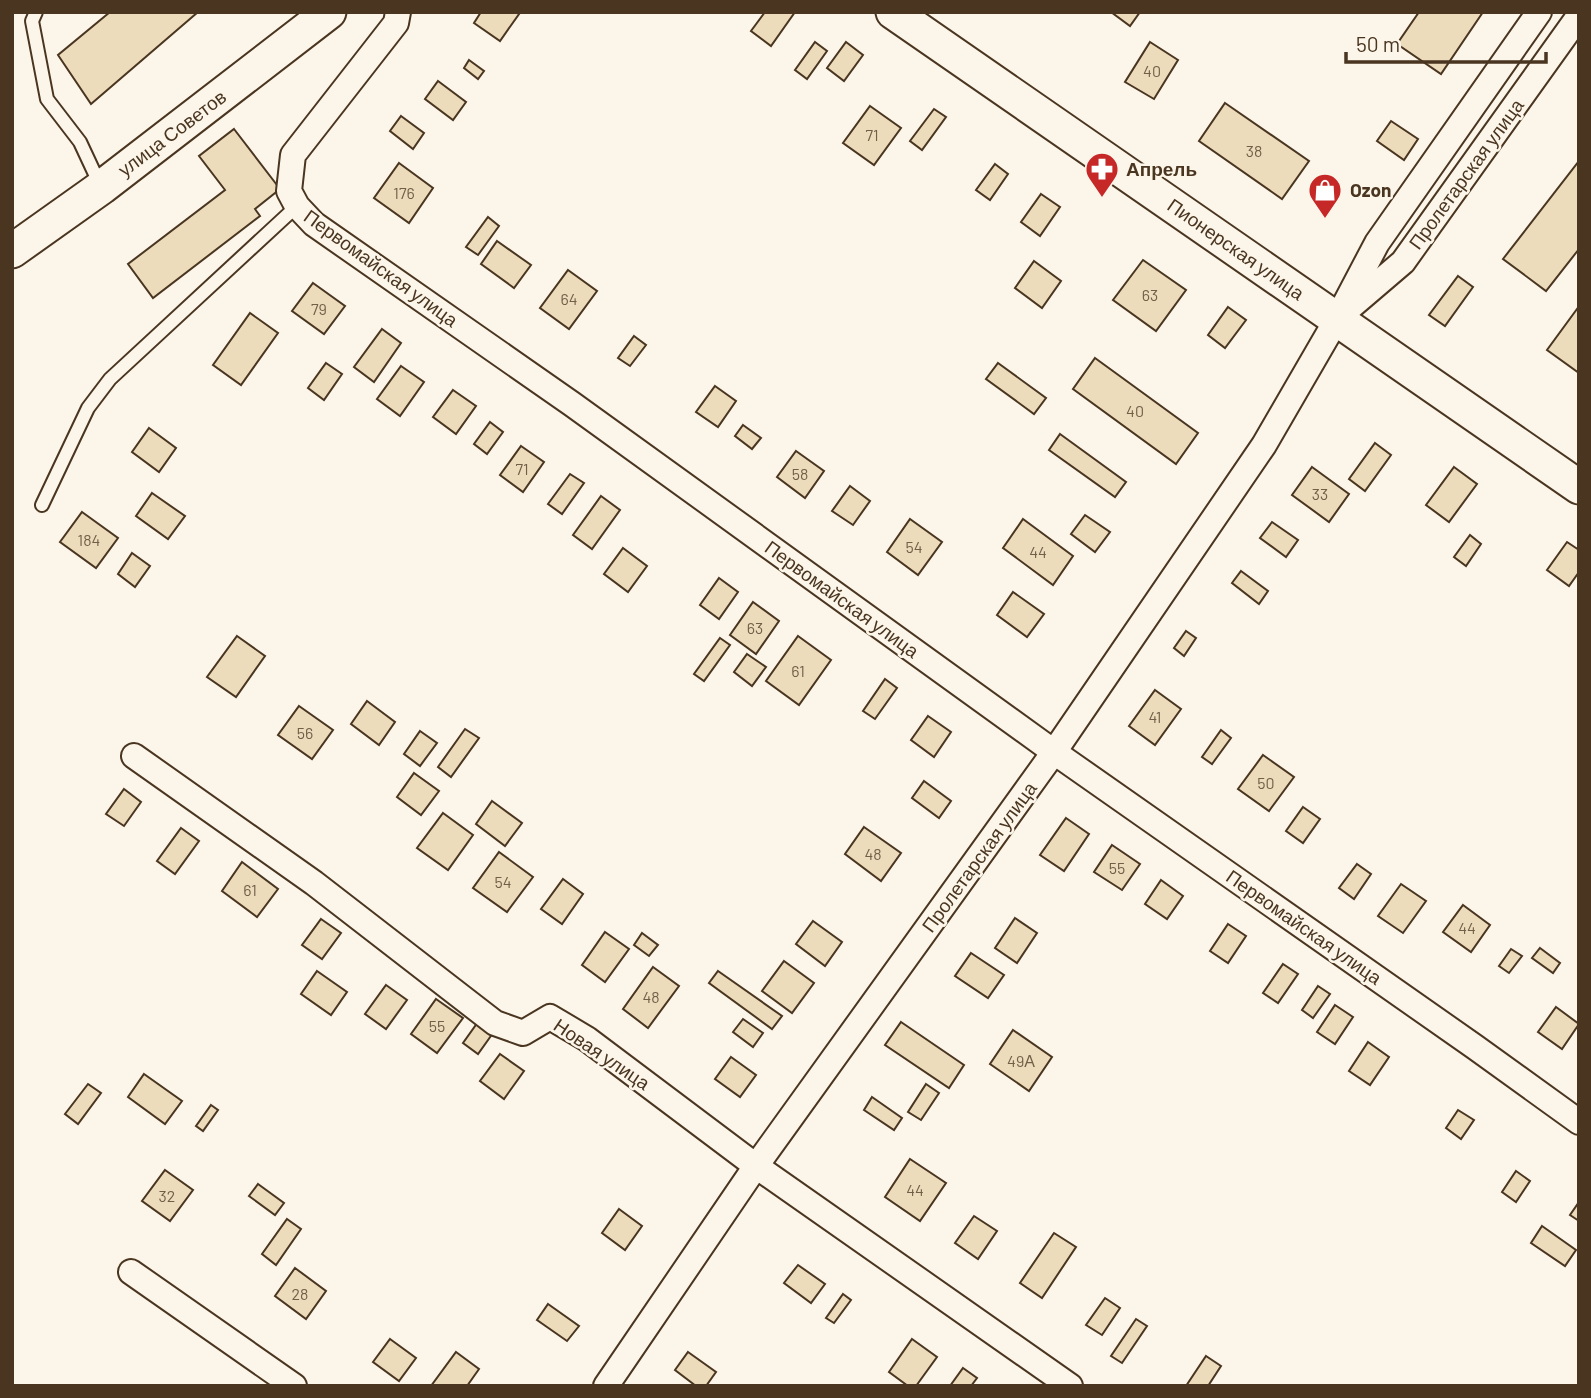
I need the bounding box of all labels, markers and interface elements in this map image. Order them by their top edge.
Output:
scale bar [1346,21,1546,65]
text: 50 m [1356,31,1400,56]
house number: 40 [1143,61,1161,80]
street label: улица Советов [113,85,230,181]
street label: Пролетарская улица [1403,94,1528,253]
house number: 71 [865,125,879,144]
house number: 38 [1246,141,1262,160]
pharmacy icon: Апрель [1083,150,1121,199]
place label: Апрель [1126,157,1197,180]
shop icon: Ozon [1306,171,1344,220]
place label: Ozon [1350,178,1392,201]
house number: 176 [393,183,415,202]
street label: Пионерская улица [1164,193,1309,305]
street label: Первомайская улица [300,204,463,331]
house number: 63 [1142,285,1158,304]
house number: 64 [560,289,578,308]
house number: 79 [311,299,327,318]
house number: 40 [1126,401,1144,420]
house number: 71 [515,459,529,478]
house number: 58 [792,464,808,483]
house number: 33 [1312,484,1328,503]
house number: 184 [78,530,100,549]
street label: Первомайская улица [761,535,924,662]
house number: 54 [905,537,923,556]
house number: 44 [1029,542,1047,561]
house number: 63 [747,618,763,637]
house number: 61 [791,661,805,680]
house number: 41 [1149,707,1161,726]
house number: 56 [297,723,313,742]
house number: 50 [1257,773,1275,792]
street label: Пролетарская улица [916,777,1041,936]
house number: 48 [864,844,882,863]
house number: 55 [1109,858,1125,877]
street label: Первомайская улица [1222,864,1387,989]
house number: 54 [494,872,512,891]
house number: 61 [243,880,257,899]
house number: 44 [1458,918,1476,937]
house number: 48 [642,987,660,1006]
street label: Новая улица [550,1013,655,1094]
house number: 55 [429,1016,445,1035]
house number: 49А [1007,1051,1035,1070]
house number: 44 [906,1180,924,1199]
house number: 32 [159,1186,175,1205]
house number: 28 [292,1284,308,1303]

